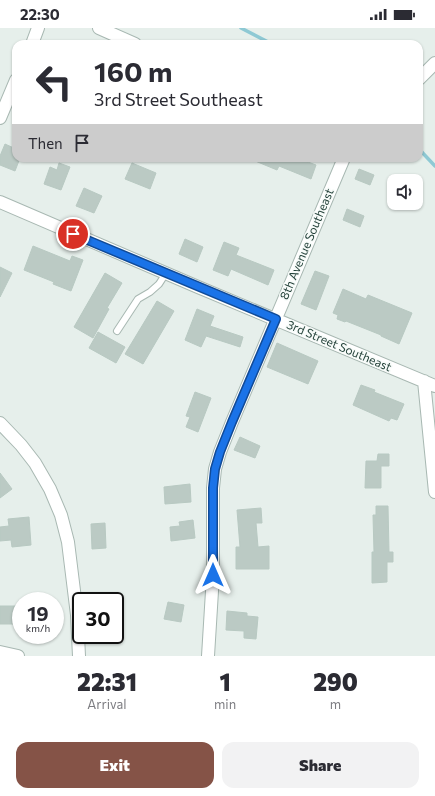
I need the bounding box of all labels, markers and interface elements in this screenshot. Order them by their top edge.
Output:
text: 22:30 [20,5,60,23]
text: 160 m [94,54,172,88]
icon: left [28,56,80,108]
text: 3rd Street Southeast [94,88,263,110]
icon: arrive [71,132,93,154]
text: Then [28,134,63,152]
map controls [387,174,423,210]
button: sound [387,174,423,210]
street label: 8th Avenue Southeast [276,186,336,301]
pin [56,217,90,251]
icon: arrive [62,223,84,245]
street label: 3rd Street Southeast [285,317,394,374]
position arrow [192,554,234,596]
speed limit sign: 30 [72,592,124,644]
text: 19 [27,601,49,625]
text: km/h [26,622,50,634]
text: 22:31 [77,667,137,696]
text: 1 [219,667,231,696]
text: 290 [313,667,358,696]
text: Arrival [87,696,127,712]
text: min [214,696,236,712]
text: m [330,696,341,712]
button: Exit [16,742,214,788]
button: Share [222,742,419,788]

